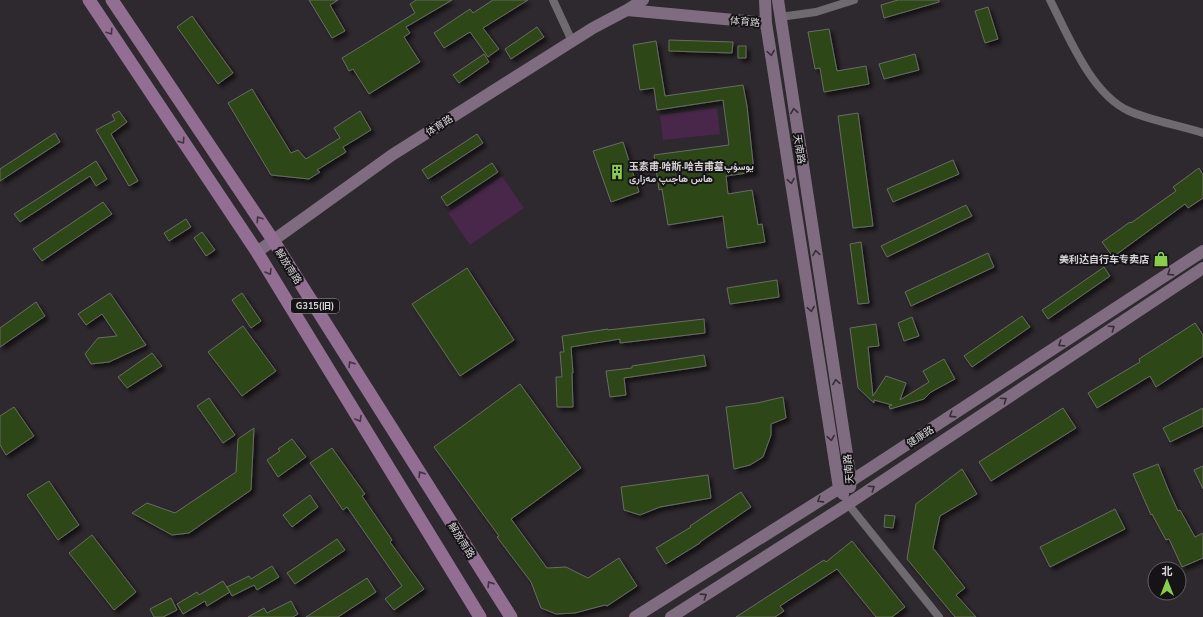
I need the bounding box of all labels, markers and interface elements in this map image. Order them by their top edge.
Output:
street label: 体育路 [729,14,760,30]
one-way arrow [105,28,112,35]
one-way arrow [766,50,775,56]
one-way arrow [790,108,799,114]
street label: 体育路 [423,112,456,140]
street label: 天南路 [790,133,808,165]
one-way arrow [178,136,185,143]
place label: 玉素甫·哈斯·哈吉甫墓يوسۇپ ھاس ھاجىپ مەزارى [629,160,754,186]
building icon: 玉素甫·哈斯·哈吉甫墓يوسۇپ ھاس ھاجىپ مەزارى [608,163,626,181]
one-way arrow [786,178,795,184]
one-way arrow [256,216,264,223]
street label: 解放南路 [272,246,305,287]
one-way arrow [812,250,821,257]
shop icon: 美利达自行车专卖店 [1152,250,1170,268]
place label: 美利达自行车专卖店 [1059,253,1149,267]
one-way arrow [265,268,272,275]
one-way arrow [1167,268,1174,276]
road number: G315(旧) [291,299,339,313]
one-way arrow [806,306,815,313]
one-way arrow [1108,325,1115,333]
one-way arrow [1058,339,1065,346]
one-way arrow [348,361,356,368]
one-way arrow [832,379,841,385]
one-way arrow [1000,397,1007,405]
one-way arrow [950,410,957,417]
one-way arrow [354,415,362,422]
street label: 健康路 [904,423,937,451]
one-way arrow [826,435,835,441]
street label: 天南路 [841,453,857,484]
one-way arrow [418,471,425,478]
one-way arrow [868,485,875,492]
one-way arrow [817,495,824,502]
street label: 解放南路 [445,520,478,561]
north arrow [1147,561,1187,601]
text: 北 [1162,564,1173,579]
one-way arrow [487,581,495,588]
one-way arrow [700,593,707,601]

